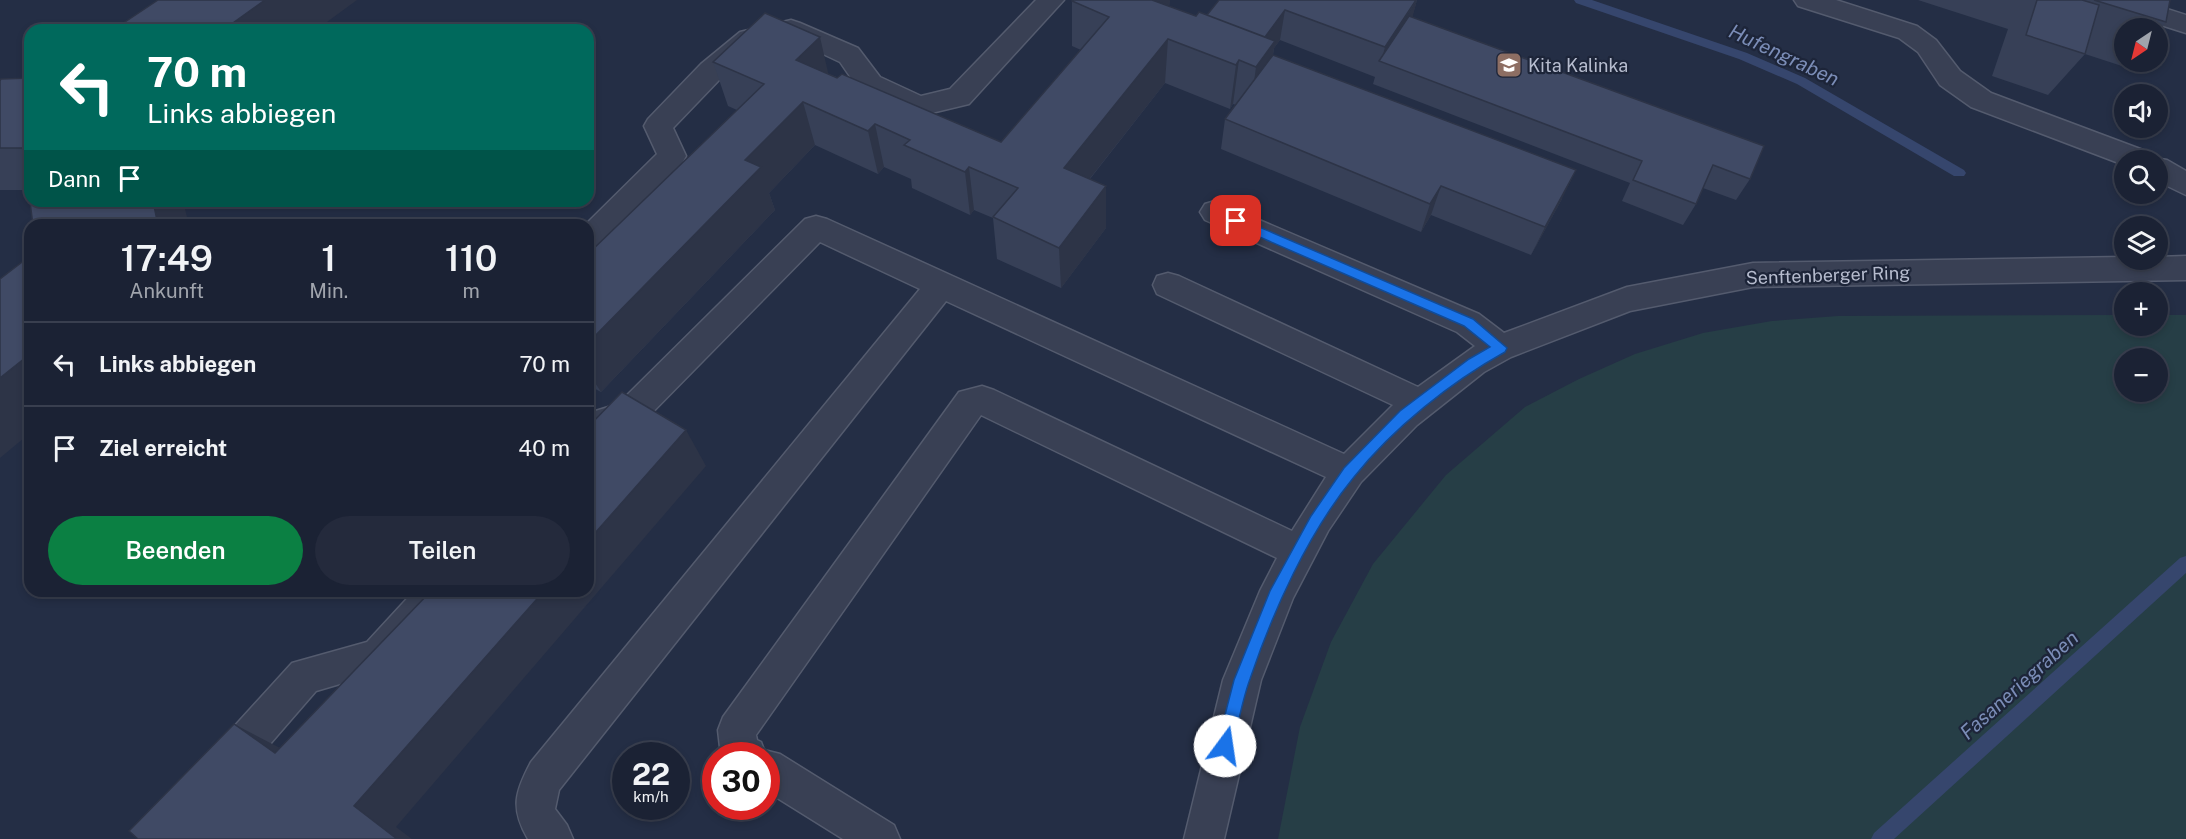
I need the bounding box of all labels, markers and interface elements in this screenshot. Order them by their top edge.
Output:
north arrow [2114,18,2168,72]
map controls [2114,18,2168,402]
water label: Hufengraben [1725,19,1843,91]
text: 70 m [147,47,247,96]
icon: left [48,48,126,126]
school or university icon: Kita Kalinka [1494,50,1524,80]
place label: Kita Kalinka [1528,55,1628,76]
button: sound [2114,84,2168,138]
text: Links abbiegen [147,97,336,129]
button: search [2114,150,2168,204]
icon: arrive [113,162,146,195]
text: Dann [48,166,101,192]
pin [1210,195,1261,246]
icon: arrive [1219,204,1252,237]
button: layers [2114,216,2168,270]
text: 17:49 [121,237,213,279]
text: 1 [321,237,336,279]
text: 110 [445,237,497,279]
street label: Senftenberger Ring [1745,262,1911,288]
text: Ankunft [129,279,204,303]
text: Min. [309,279,348,303]
text: m [462,279,480,303]
button: + [2114,282,2168,336]
icon: left [48,348,81,381]
button: − [2114,348,2168,402]
text: Links abbiegen [99,351,256,377]
text: 70 m [519,351,570,377]
icon: arrive [48,432,81,465]
text: Ziel erreicht [99,435,227,461]
text: 40 m [518,435,570,461]
button: Beenden [48,516,303,585]
button: Teilen [315,516,570,585]
water label: Fasaneriegraben [1955,626,2083,744]
position arrow [1193,714,1257,778]
speed limit sign: 30 [702,742,780,820]
text: 22 [632,756,670,792]
text: km/h [633,788,669,805]

